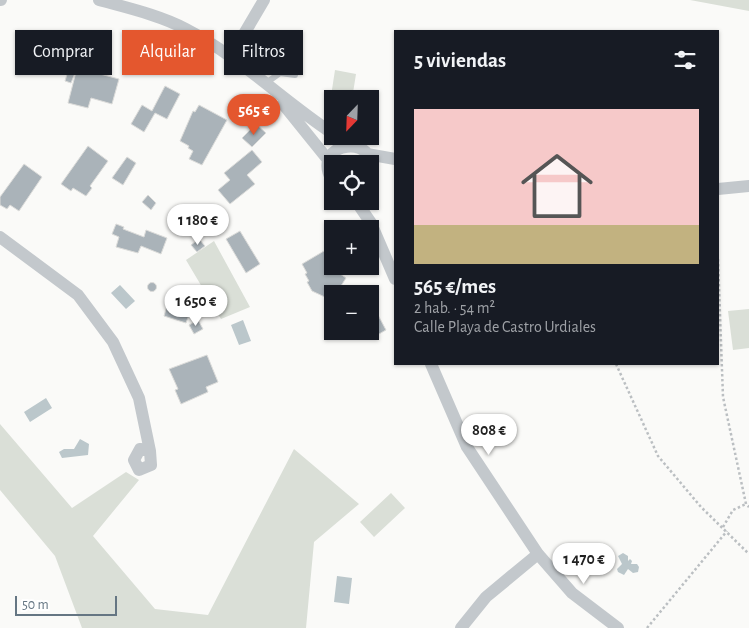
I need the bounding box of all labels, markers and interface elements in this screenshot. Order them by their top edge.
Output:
chip: Comprar [15,30,112,75]
chip: Alquilar [122,30,214,75]
chip: Filtros [224,30,303,75]
icon: filters [671,46,699,74]
text: 5 viviendas [414,50,506,71]
north arrow [324,90,379,145]
map controls [324,90,379,340]
pin: 565 € [219,94,289,136]
text: 565 € [238,102,270,118]
icon: home [512,141,602,231]
button: locate [324,155,379,210]
pin: 1 180 € [152,204,244,246]
text: 1 180 € [178,212,218,228]
button: + [324,220,379,275]
text: 565 €/mes [414,276,496,297]
pin: 1 650 € [150,284,242,327]
button: − [324,285,379,340]
text: 1 650 € [175,293,217,309]
text: 2 hab. · 54 m² [414,300,495,316]
text: Calle Playa de Castro Urdiales [414,319,596,335]
pin: 808 € [454,414,524,456]
text: 808 € [472,422,506,438]
pin: 1 470 € [538,542,630,585]
text: 1 470 € [563,551,605,567]
scale bar [15,593,118,616]
text: 50 m [22,598,49,612]

